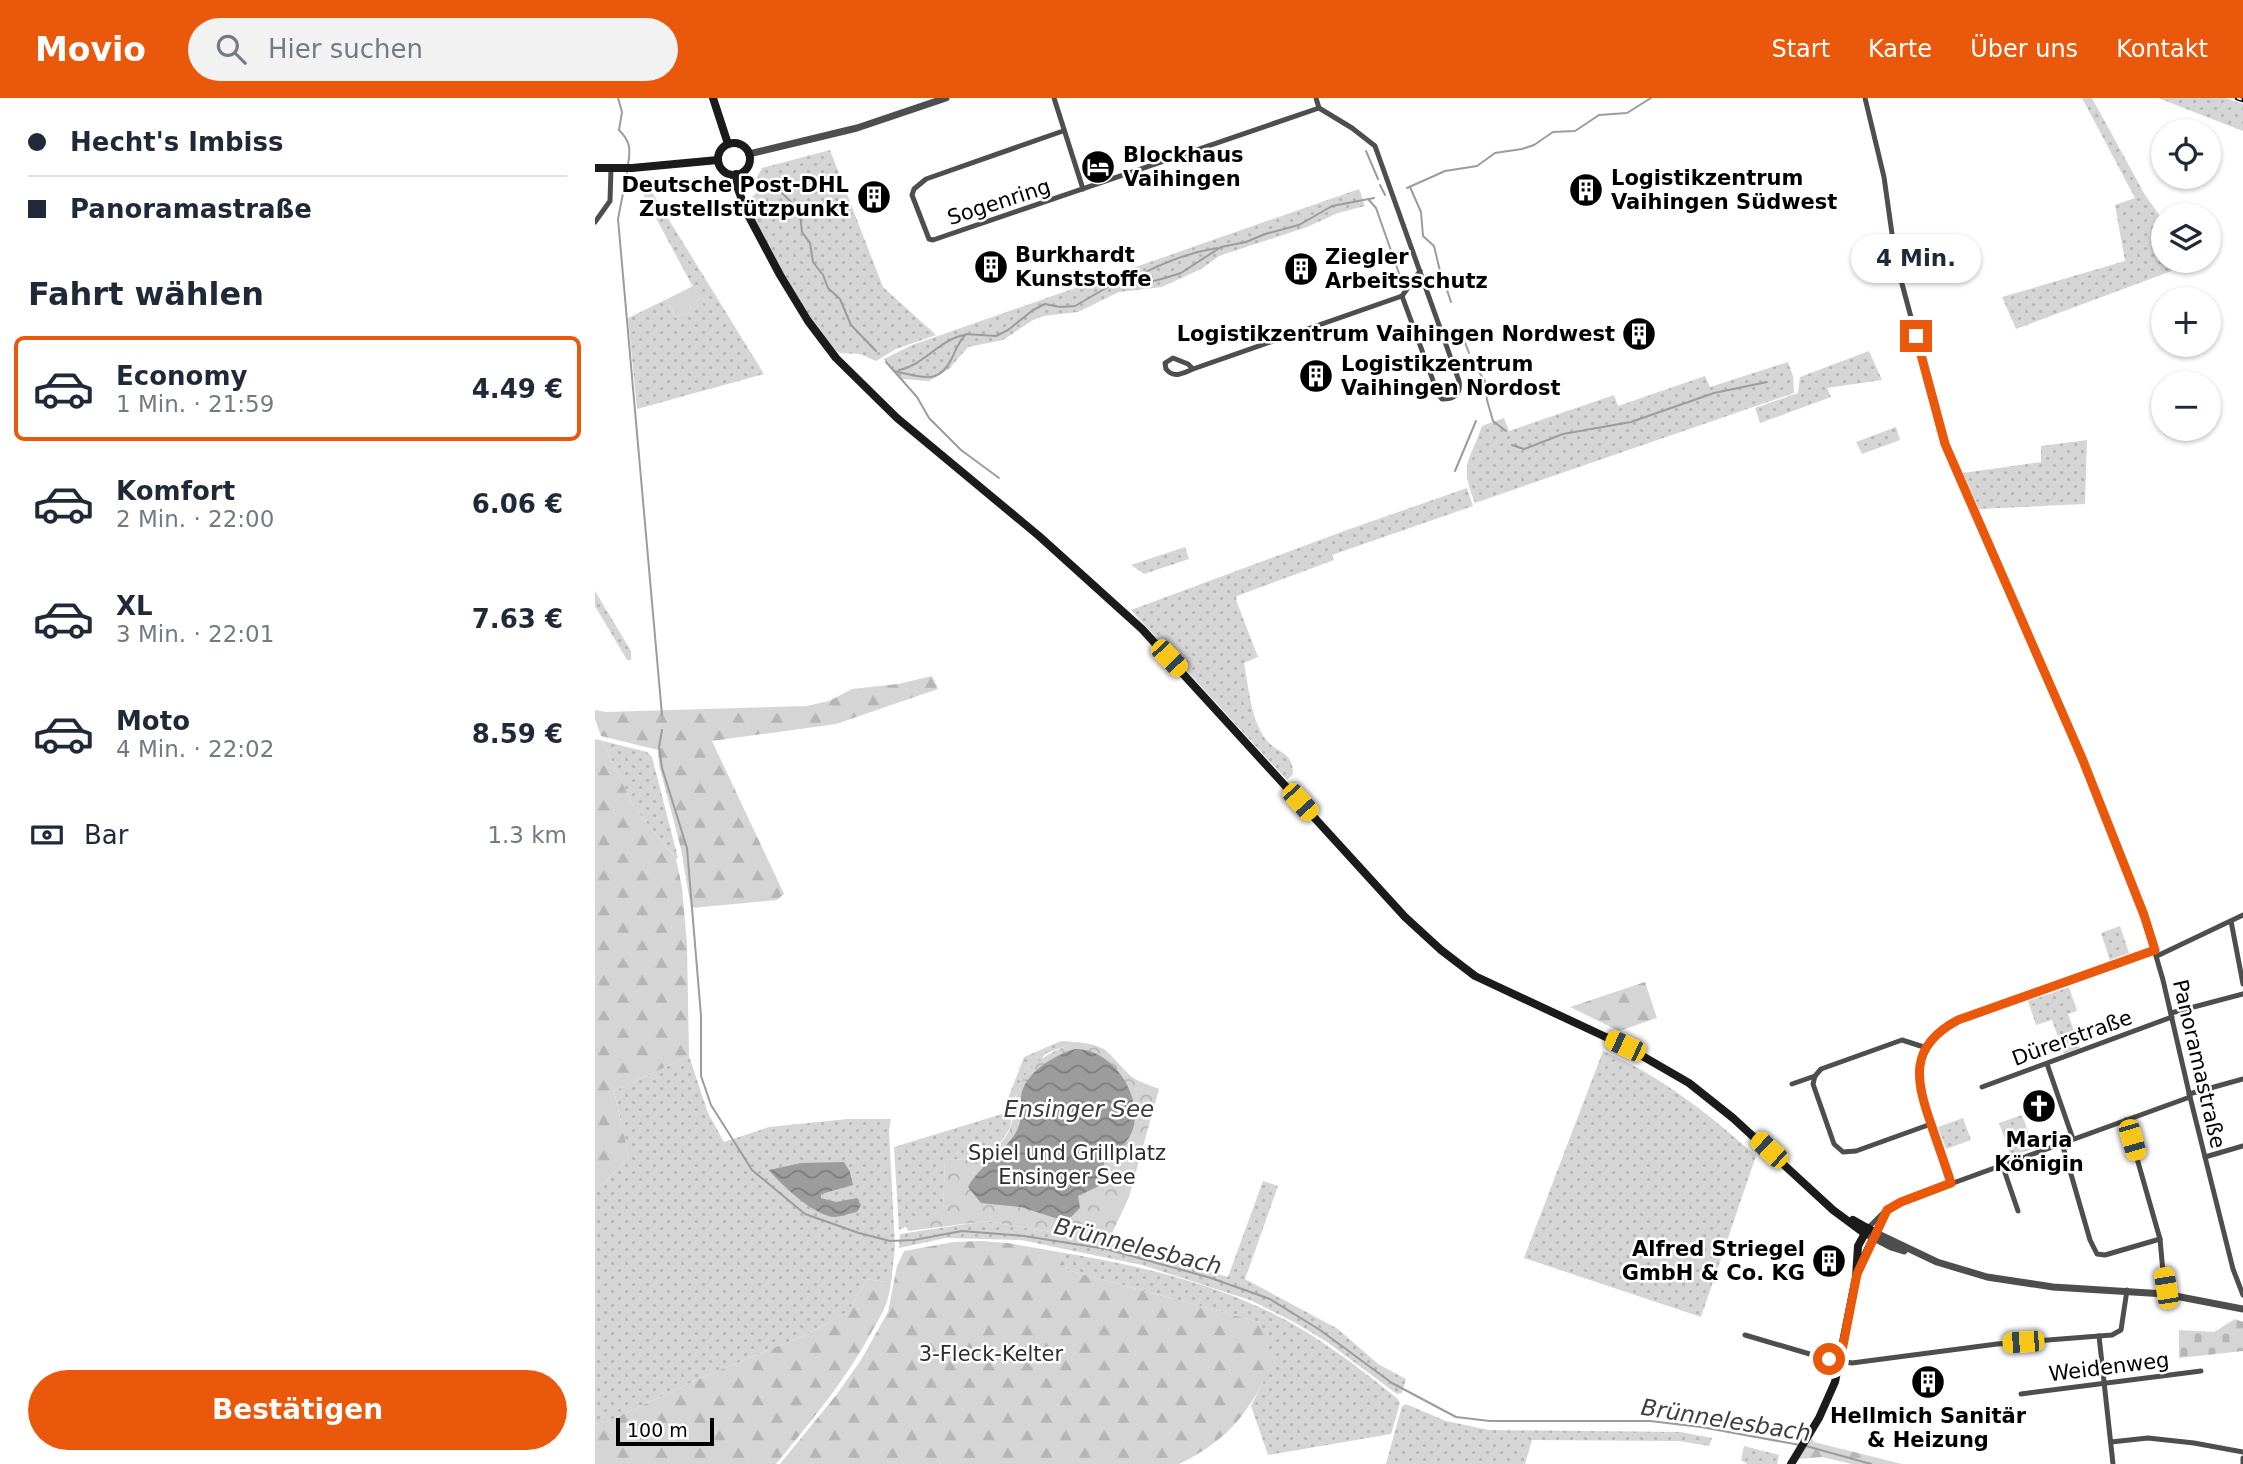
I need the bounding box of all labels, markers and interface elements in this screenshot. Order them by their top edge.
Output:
search box [188,18,678,81]
text: Movio [35,30,146,69]
icon: search [212,30,250,68]
text: Hier suchen [268,34,423,64]
text: Start [1771,35,1830,63]
text: Karte [1868,35,1932,63]
text: Über uns [1970,35,2078,63]
text: Kontakt [2116,35,2208,63]
map controls [2151,119,2221,441]
button: locate [2151,119,2221,189]
text: Hecht's Imbiss [70,127,283,157]
place label: Blockhaus Vaihingen [1123,143,1244,191]
hotel icon: Blockhaus Vaihingen [1079,148,1117,186]
place label: Logistikzentrum Vaihingen Südwest [1611,166,1837,214]
building icon: Logistikzentrum Vaihingen Südwest [1567,171,1605,209]
place label: Deutsche Post-DHL Zustellstützpunkt [621,173,849,221]
street label: Sogenring [944,174,1054,230]
building icon: Deutsche Post-DHL Zustellstützpunkt [855,178,893,216]
text: Panoramastraße [70,194,312,224]
button: layers [2151,203,2221,273]
callout: 4 Min. [1851,234,1981,284]
place label: Burkhardt Kunststoffe [1015,243,1152,291]
place label: Ziegler Arbeitsschutz [1325,245,1488,293]
text: 4 Min. [1876,245,1956,271]
building icon: Burkhardt Kunststoffe [972,248,1010,286]
building icon: Ziegler Arbeitsschutz [1282,250,1320,288]
text: Fahrt wählen [28,275,264,313]
button: + [2151,287,2221,357]
building icon: Logistikzentrum Vaihingen Nordwest [1620,315,1658,353]
route end [1900,320,1932,352]
place label: Logistikzentrum Vaihingen Nordwest [1177,322,1615,346]
place label: Logistikzentrum Vaihingen Nordost [1341,352,1560,400]
icon: car [32,357,95,420]
building icon: Logistikzentrum Vaihingen Nordost [1297,357,1335,395]
text: Economy [116,361,247,391]
button: − [2151,371,2221,441]
text: 4.49 € [472,374,563,404]
text: 1 Min. · 21:59 [116,391,274,417]
icon: car [32,472,95,535]
text: Komfort [116,476,235,506]
text: 6.06 € [472,489,563,519]
text: 2 Min. · 22:00 [116,506,274,532]
icon: car [32,587,95,650]
text: XL [116,591,153,621]
text: 7.63 € [472,604,563,634]
text: 3 Min. · 22:01 [116,621,274,647]
car [1147,636,1192,680]
icon: car [32,702,95,765]
text: Moto [116,706,190,736]
text: 8.59 € [472,719,563,749]
text: 4 Min. · 22:02 [116,736,274,762]
car [1279,779,1322,825]
icon: cash [28,816,66,854]
text: Bar [84,820,128,850]
text: 1.3 km [487,822,567,848]
street label: Panoramastraße [2168,977,2230,1151]
street label: Dürerstraße [2009,1005,2135,1071]
car [1602,1028,1649,1064]
church icon: Maria Königin [2020,1087,2058,1125]
water label: Ensinger See [1004,1096,1154,1122]
car [2117,1117,2148,1163]
car [1747,1128,1792,1172]
place label: Maria Königin [1994,1128,2084,1176]
park label: Spiel und Grillplatz Ensinger See [968,1141,1166,1189]
water label: Brünnelesbach [1052,1213,1224,1279]
place label: Alfred Striegel GmbH & Co. KG [1622,1237,1805,1285]
building icon: Alfred Striegel GmbH & Co. KG [1810,1242,1848,1280]
car [2153,1266,2180,1310]
car [2002,1330,2045,1354]
park label: 3-Fleck-Kelter [919,1342,1064,1366]
route start [1813,1343,1845,1375]
street label: Weidenweg [2047,1348,2171,1386]
building icon: Hellmich Sanitär & Heizung [1909,1363,1947,1401]
button: Bestätigen [28,1370,567,1450]
water label: Brünnelesbach [1639,1394,1813,1446]
place label: Hellmich Sanitär & Heizung [1830,1404,2027,1452]
scale bar [616,1415,714,1447]
text: 100 m [627,1419,688,1441]

